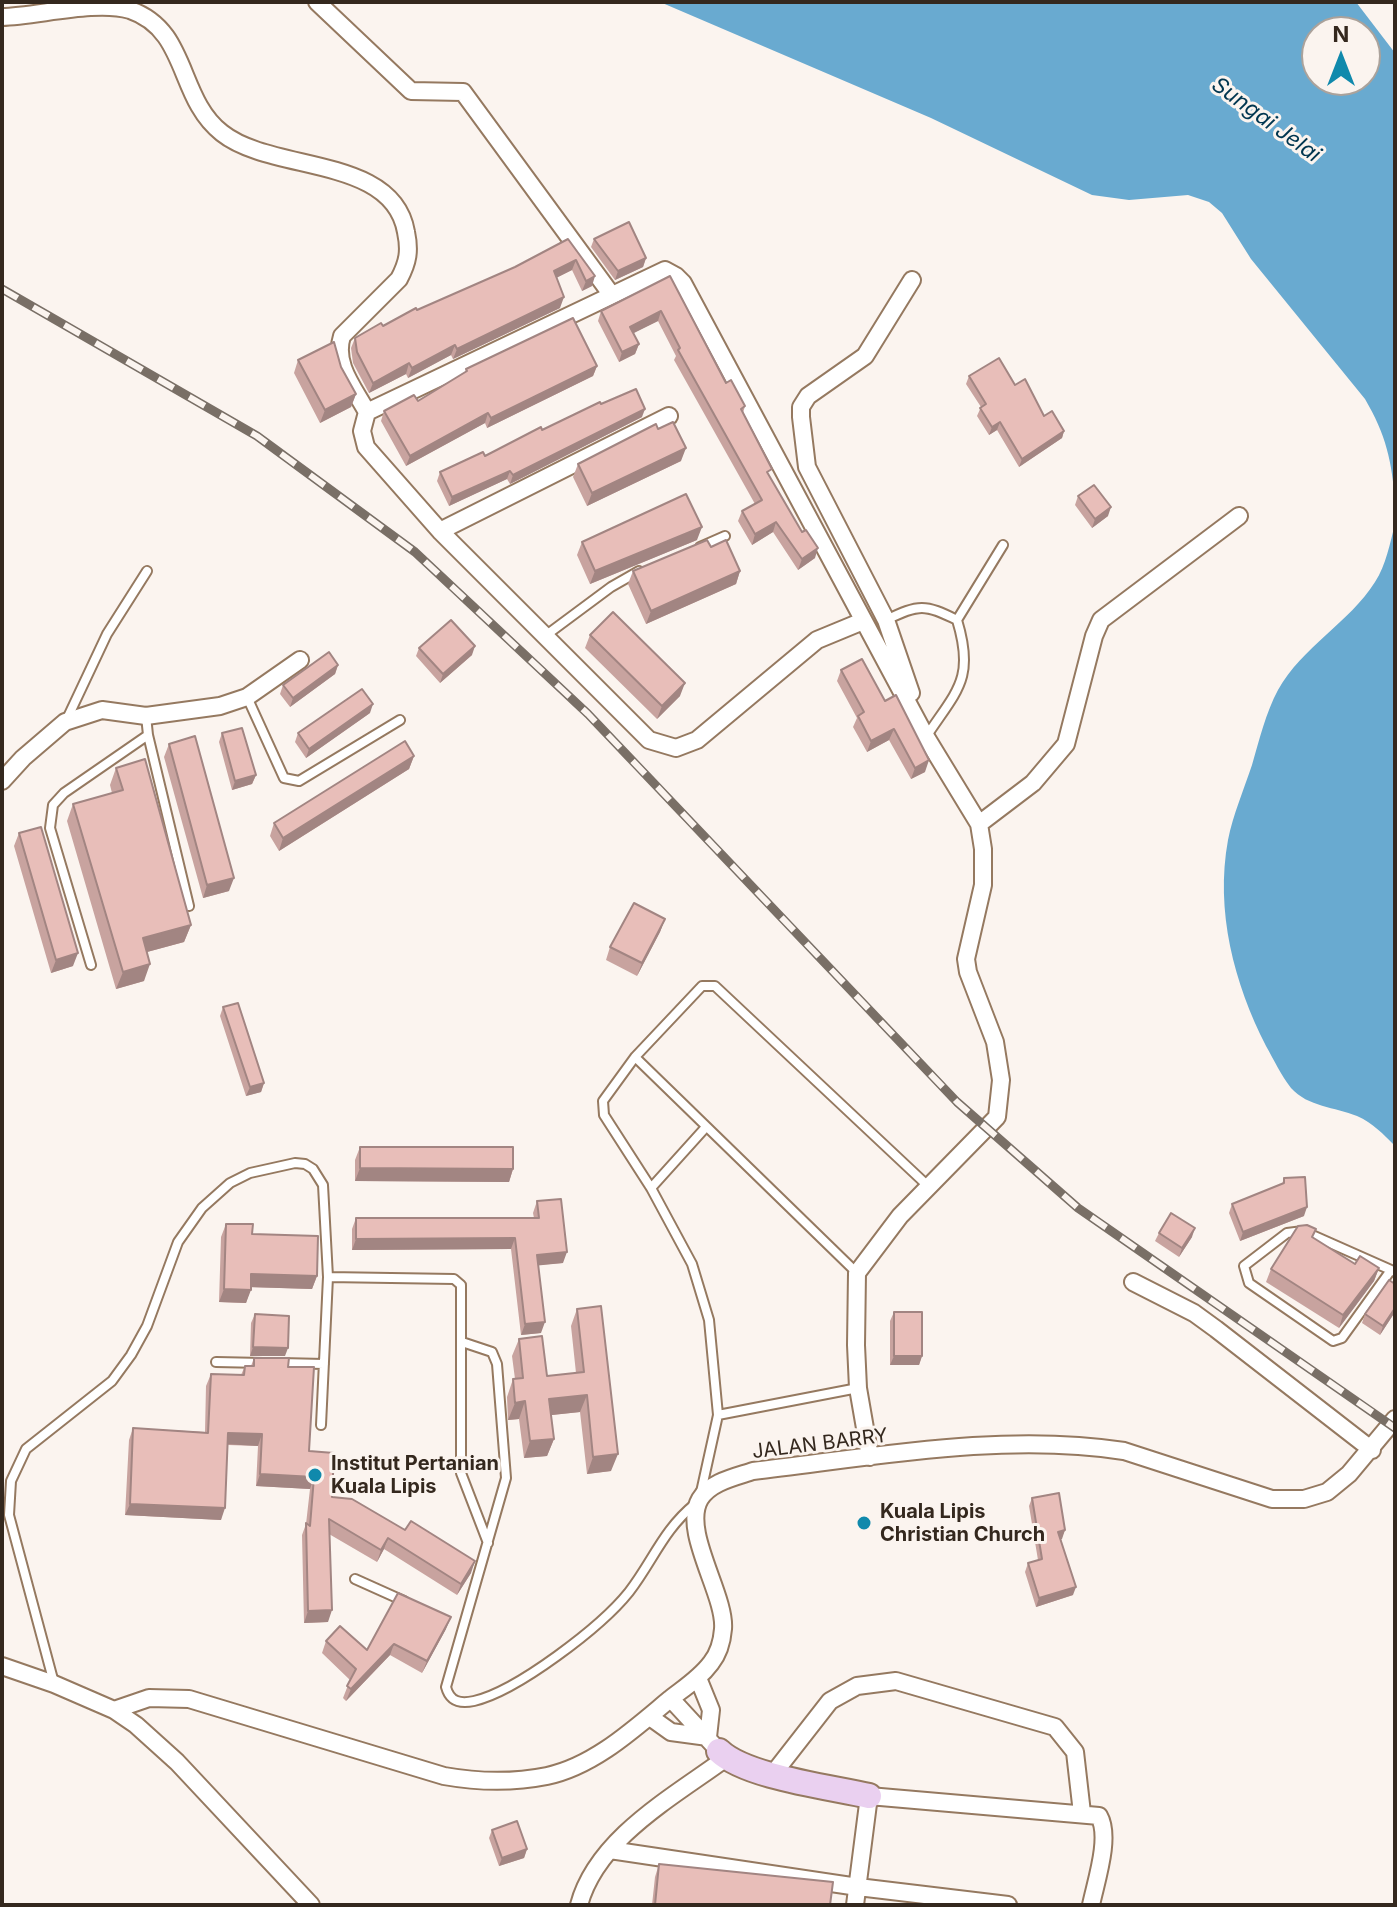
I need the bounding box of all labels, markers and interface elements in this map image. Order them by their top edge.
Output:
north arrow [1301,16,1381,96]
text: N [1333,21,1349,47]
water label: Sungai Jelai [1206,72,1326,168]
street label: JALAN BARRY [751,1424,889,1464]
place label: Institut Pertanian Kuala Lipis [331,1452,499,1499]
marker: Institut Pertanian Kuala Lipis [306,1466,324,1484]
place label: Kuala Lipis Christian Church [880,1500,1045,1547]
marker: Kuala Lipis Christian Church [855,1514,873,1532]

